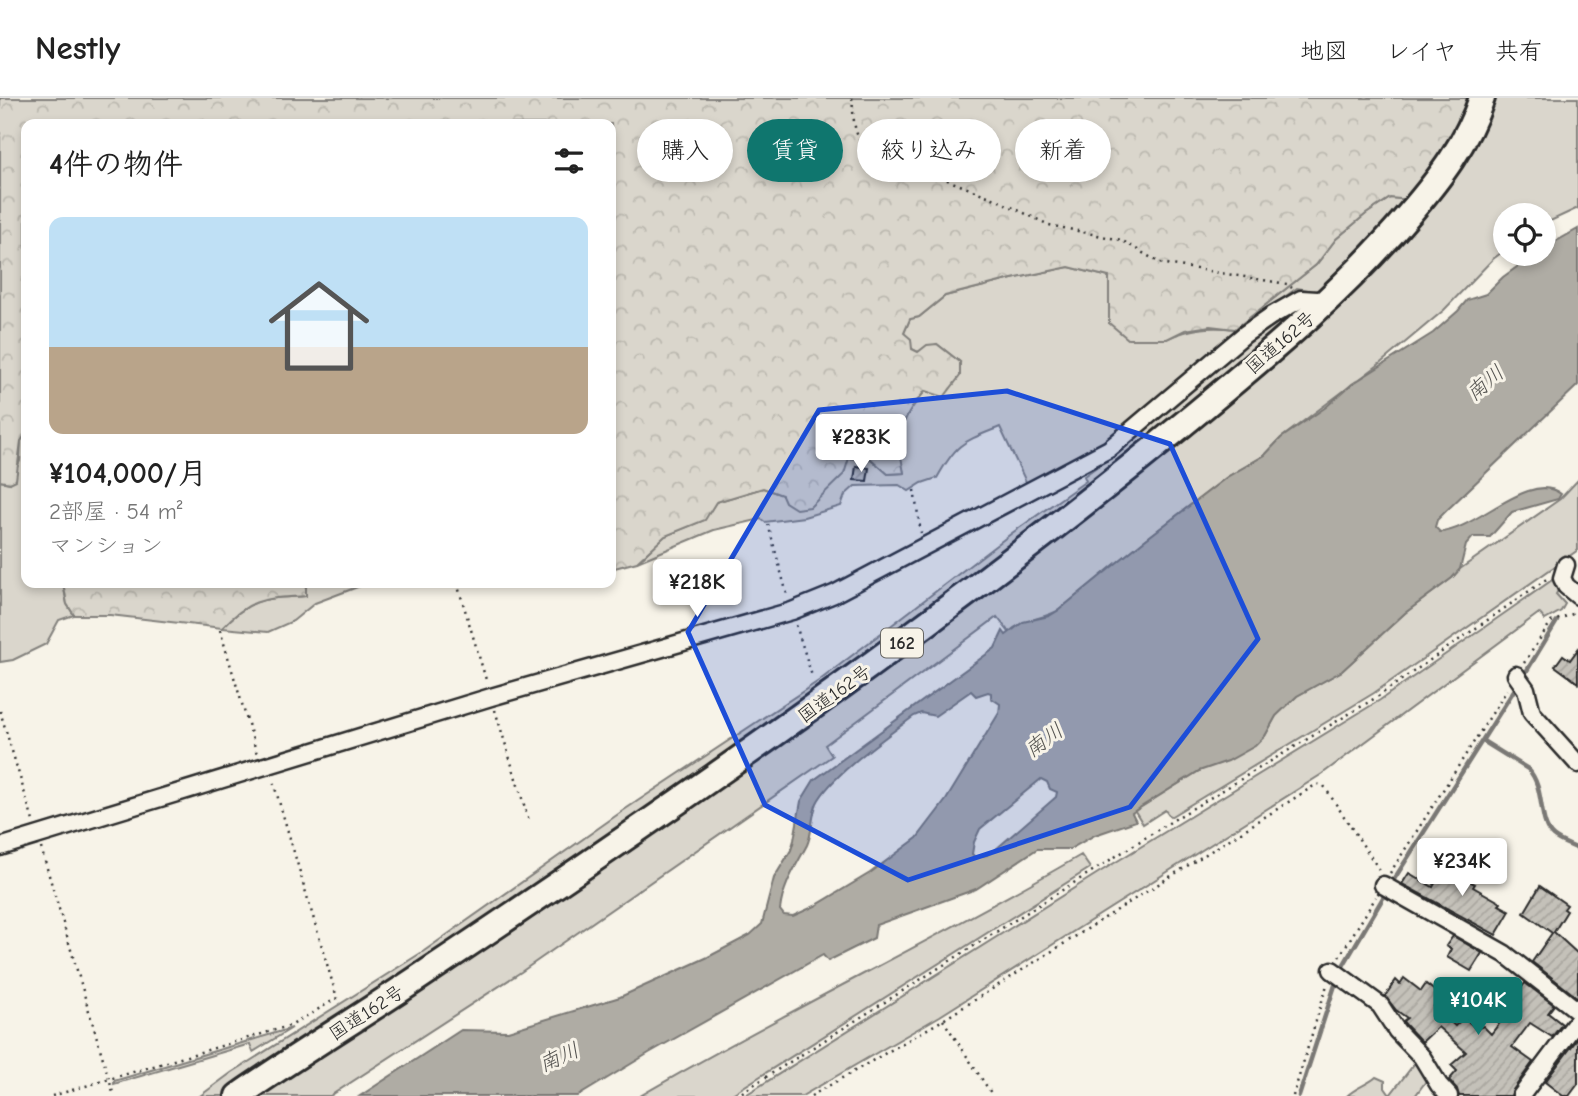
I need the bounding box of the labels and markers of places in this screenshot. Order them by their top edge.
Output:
pin: ¥283K [812,414,910,474]
pin: ¥218K [648,560,746,619]
pin: ¥234K [1413,838,1511,898]
pin: ¥104K [1429,978,1527,1037]

